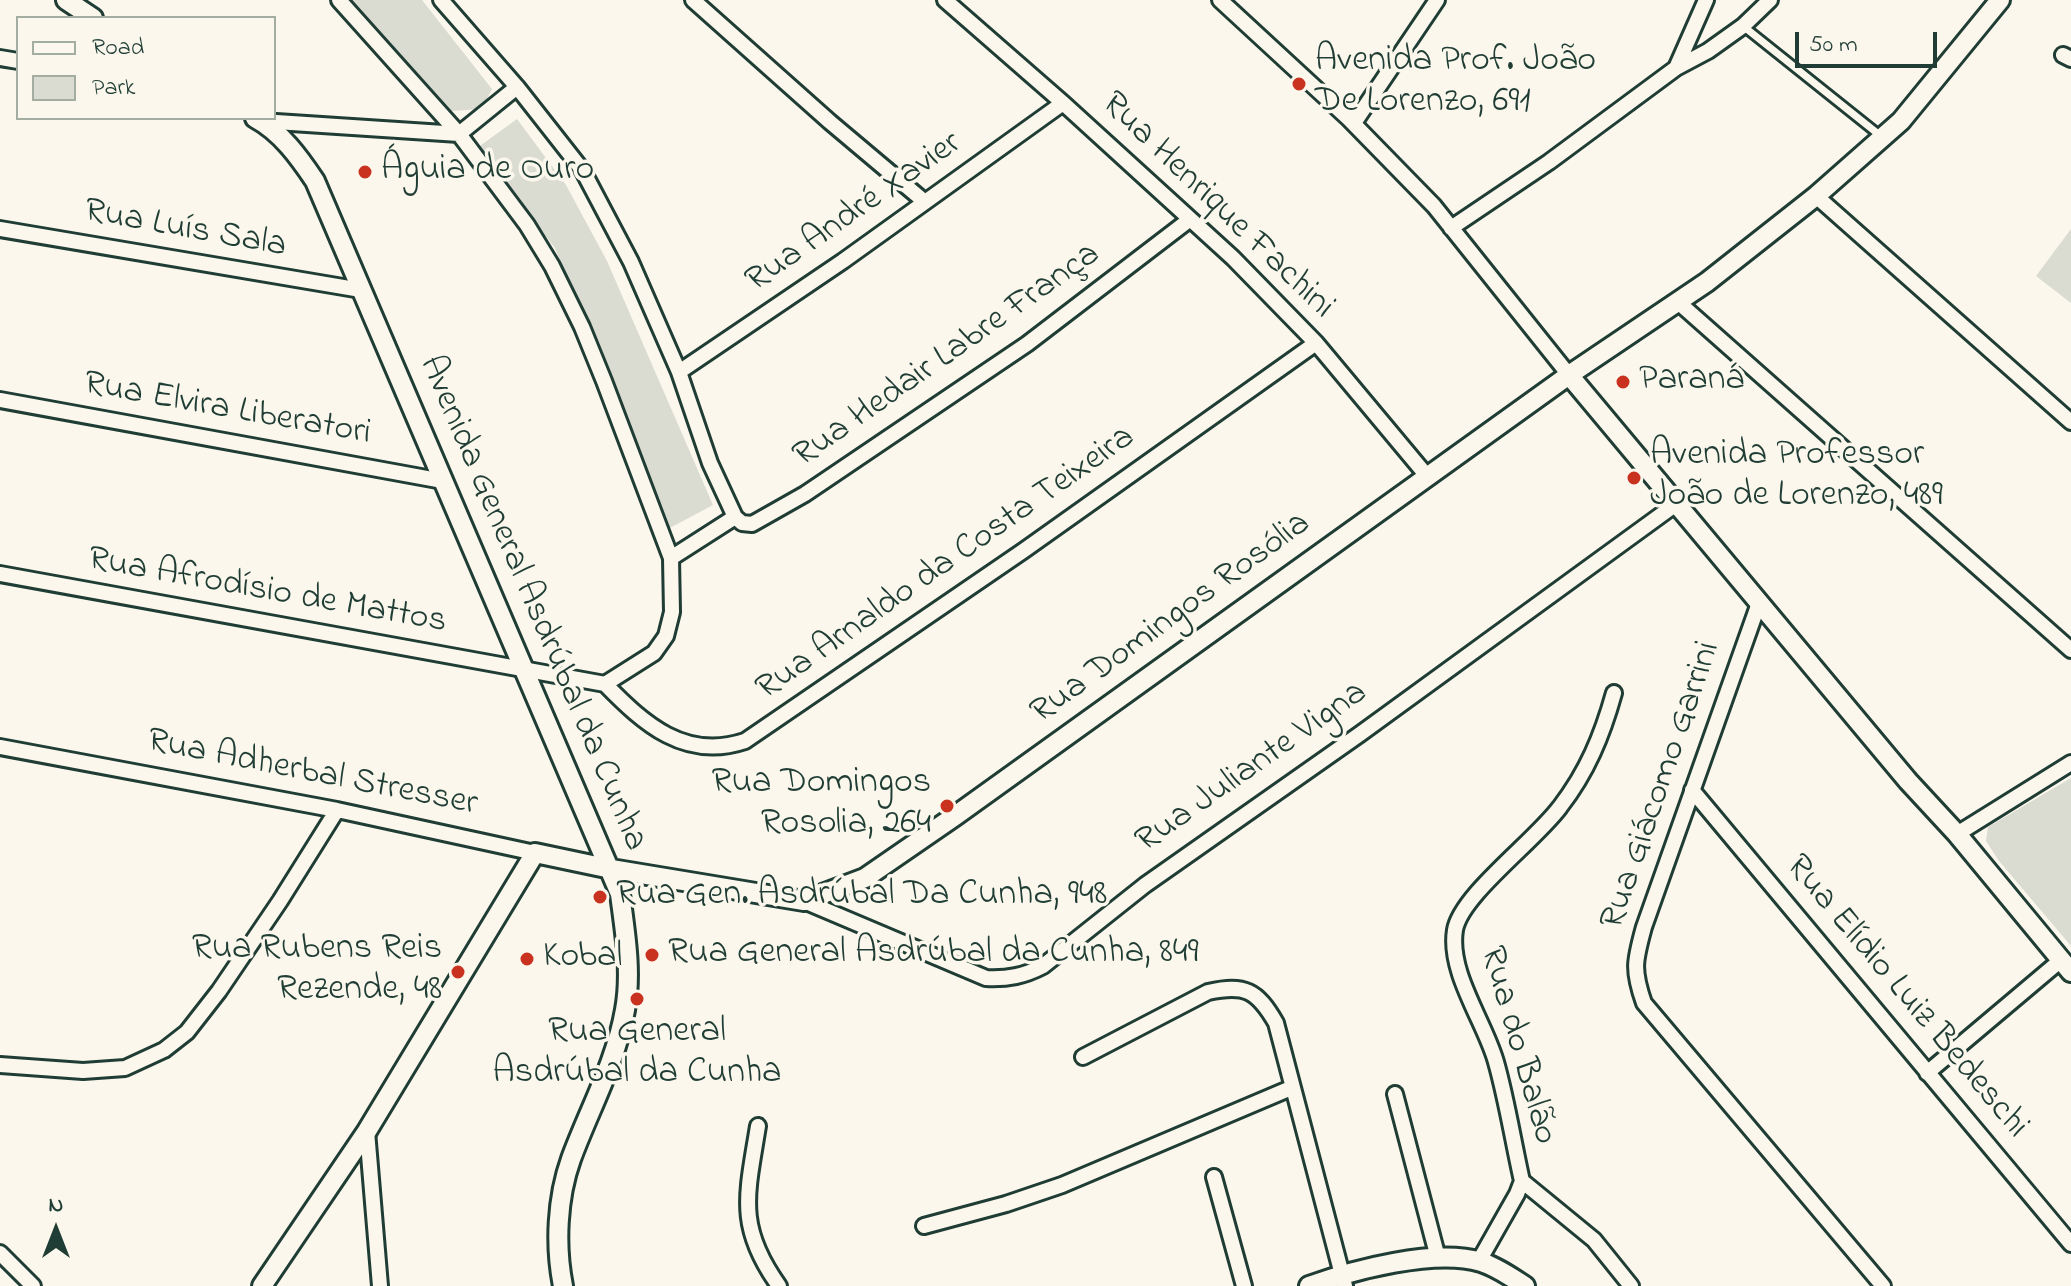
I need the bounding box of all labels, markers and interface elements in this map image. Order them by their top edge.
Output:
legend [16,16,276,120]
scale bar [1799,16,1941,66]
text: 50 m [1809,28,1858,63]
text: Road [92,31,144,66]
place label: Avenida Prof. João De Lorenzo, 691 [1315,41,1596,126]
text: Park [92,71,135,106]
marker: Avenida Prof. João De Lorenzo, 691 [1290,75,1308,93]
street label: Rua Henrique Fachini [1090,84,1342,330]
street label: Rua André Xavier [739,124,971,304]
place label: Águia de Ouro [381,150,594,194]
marker: Águia de Ouro [356,163,374,181]
street label: Rua Luís Sala [81,192,289,270]
street label: Rua Hedair Labre França [786,235,1110,479]
street label: Avenida General Asdrúbal da Cunha [407,350,655,858]
place label: Paraná [1639,360,1744,404]
street label: Rua Elvira Liberatori [80,364,374,458]
marker: Paraná [1614,373,1632,391]
street label: Rua Arnaldo da Costa Teixeira [750,418,1144,712]
place label: Avenida Professor João de Lorenzo, 489 [1650,435,1943,520]
marker: Avenida Professor João de Lorenzo, 489 [1625,469,1643,487]
street label: Rua Domingos Rosólia [1024,504,1320,736]
street label: Rua Afrodísio de Mattos [84,540,450,646]
street label: Rua Giácomo Garrini [1593,636,1733,936]
street label: Rua Juliante Vigna [1129,673,1377,865]
street label: Rua Adherbal Stresser [143,722,481,828]
place label: Rua Domingos Rosolia, 264 [712,763,931,848]
marker: Rua Domingos Rosolia, 264 [938,797,956,815]
street label: Rua Elídio Luiz Bedeschi [1774,848,2036,1148]
place label: Rua Gen. Asdrúbal Da Cunha, 948 [616,875,1107,919]
marker: Rua Gen. Asdrúbal Da Cunha, 948 [591,888,609,906]
place label: Rua Rubens Reis Rezende, 48 [192,929,442,1014]
place label: Rua General Asdrúbal da Cunha, 849 [668,933,1198,977]
place label: Kobal [543,937,623,981]
street label: Rua do Balão [1467,942,1565,1150]
marker: Rua General Asdrúbal da Cunha, 849 [643,946,661,964]
marker: Kobal [518,950,536,968]
marker: Rua Rubens Reis Rezende, 48 [449,963,467,981]
marker: Rua General Asdrúbal da Cunha [628,990,646,1008]
place label: Rua General Asdrúbal da Cunha [492,1012,782,1097]
north arrow [16,1190,96,1270]
text: N [49,1190,63,1222]

